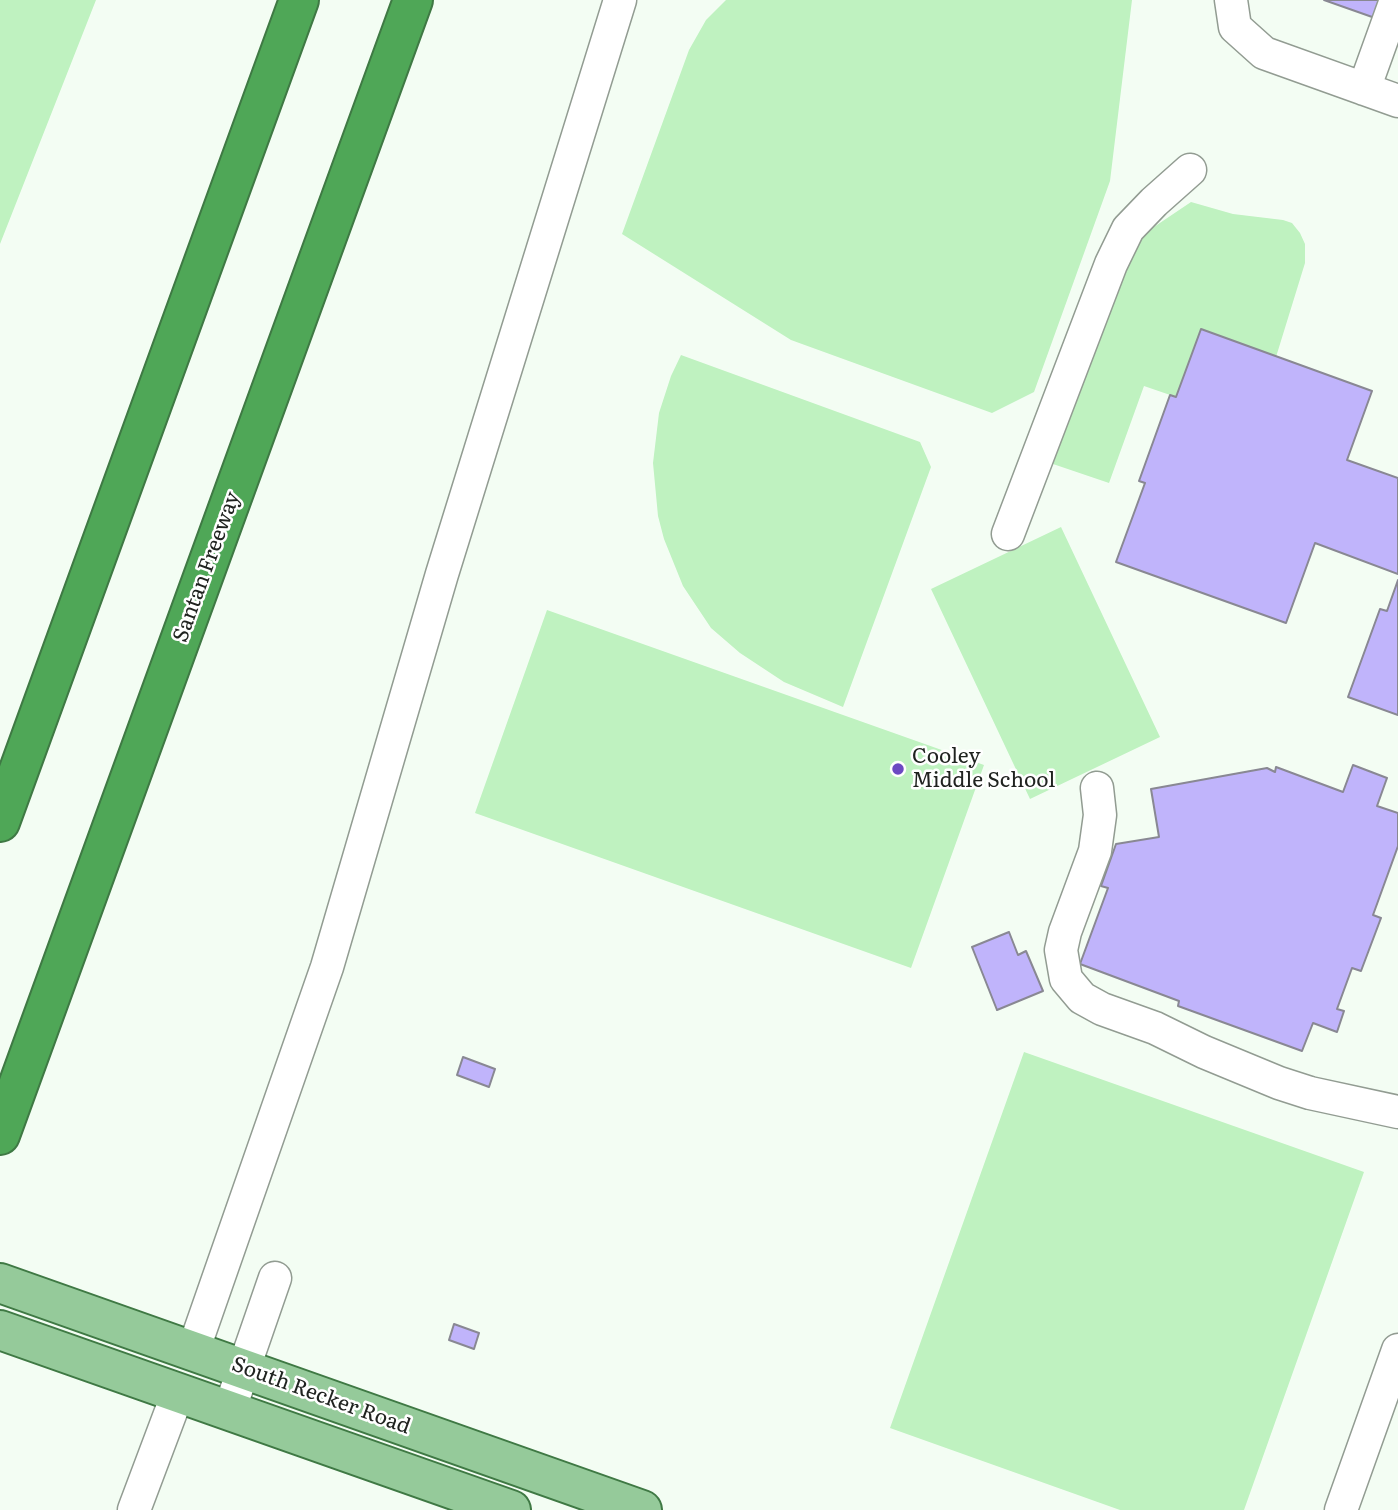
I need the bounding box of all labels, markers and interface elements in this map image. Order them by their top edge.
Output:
street label: Santan Freeway [168,488,246,646]
place label: Cooley Middle School [912,744,1055,794]
marker: Cooley Middle School [890,761,906,777]
street label: South Recker Road [228,1352,414,1440]

